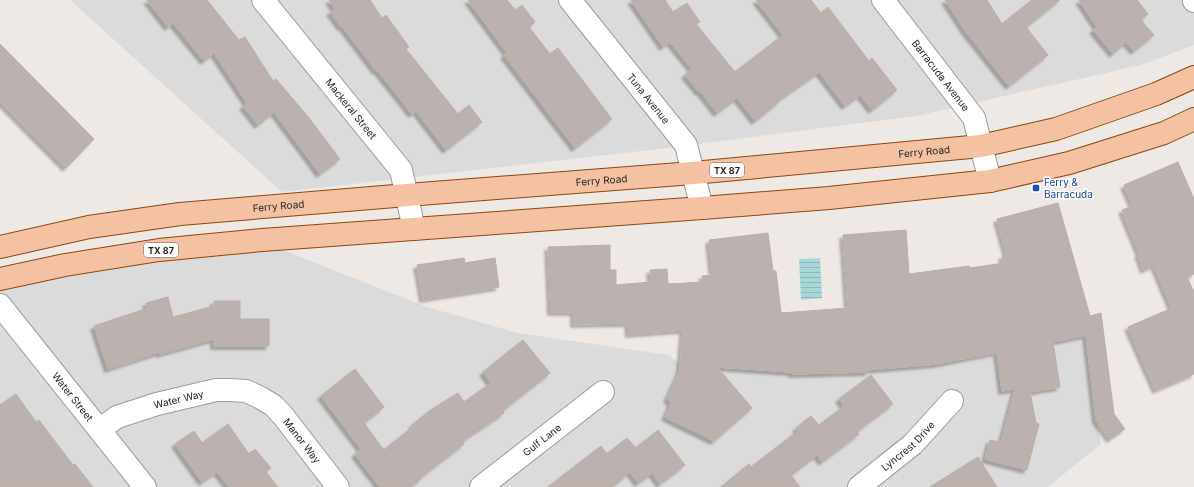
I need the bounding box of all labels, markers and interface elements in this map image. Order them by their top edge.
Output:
street label: Barracuda Avenue [910,37,972,113]
street label: Tuna Avenue [625,71,673,126]
street label: Mackeral Street [323,76,380,142]
street label: Ferry Road [898,143,951,160]
road number: TX 87 [710,163,744,177]
street label: Ferry Road [575,172,628,188]
place label: Ferry & Barracuda [1044,176,1093,200]
marker: Ferry & Barracuda [1031,183,1041,193]
street label: Ferry Road [252,198,305,214]
road number: TX 87 [144,243,178,257]
street label: Water Street [50,370,96,424]
street label: Water Way [152,387,205,411]
street label: Manor Way [281,416,324,466]
street label: Lyncrest Drive [879,418,937,473]
street label: Gulf Lane [520,421,563,458]

